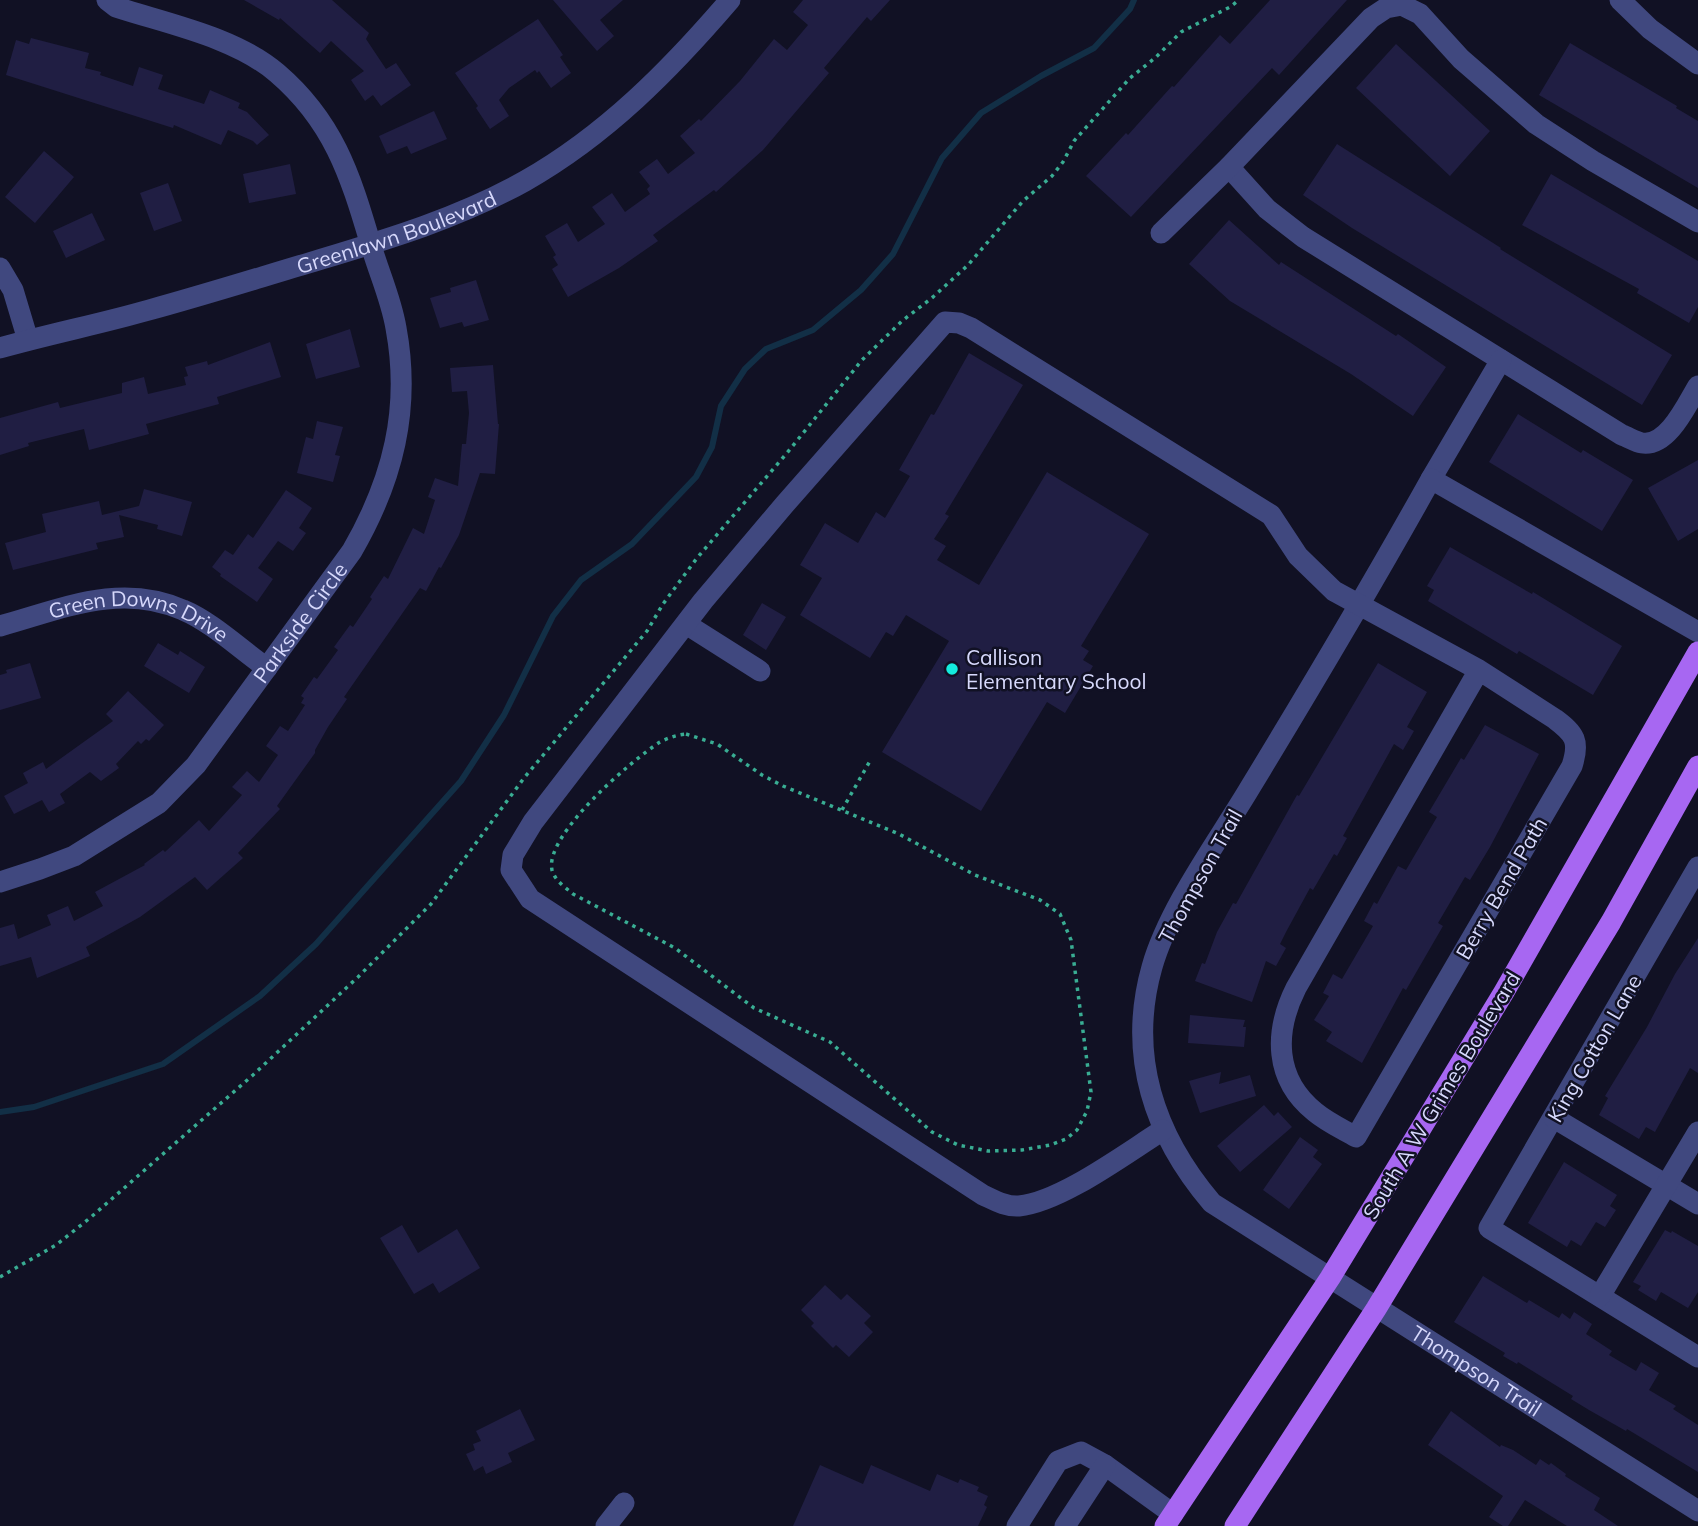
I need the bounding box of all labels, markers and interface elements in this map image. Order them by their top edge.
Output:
street label: Greenlawn Boulevard [293,185,500,279]
street label: Parkside Circle [247,557,352,688]
street label: Green Downs Drive [45,585,234,647]
place label: Callison Elementary School [966,644,1147,694]
marker: Callison Elementary School [944,661,960,677]
street label: Thompson Trail [1152,804,1248,948]
street label: Berry Bend Path [1450,812,1552,964]
street label: South A W Grimes Boulevard [1357,967,1525,1223]
street label: King Cotton Lane [1541,970,1647,1126]
street label: Thompson Trail [1406,1320,1547,1422]

